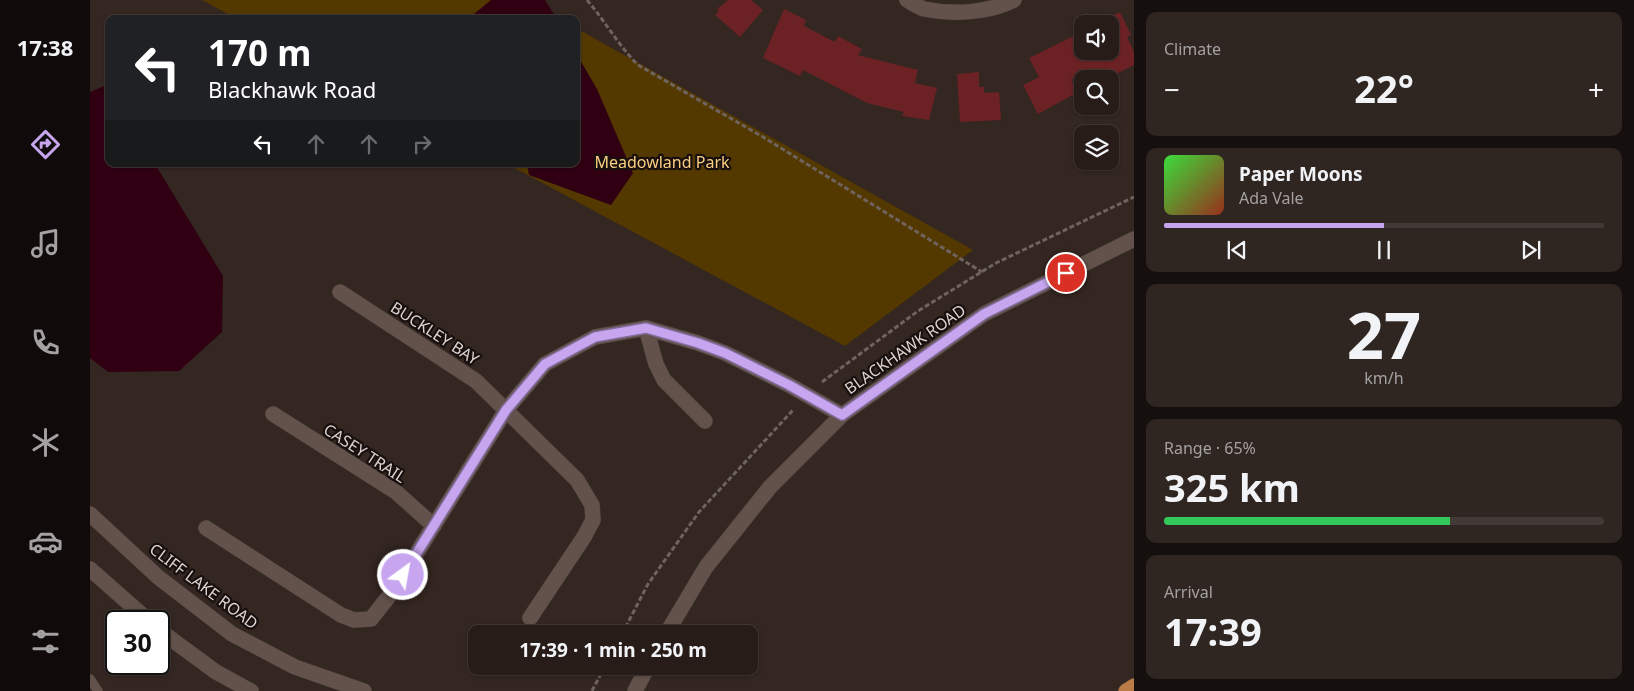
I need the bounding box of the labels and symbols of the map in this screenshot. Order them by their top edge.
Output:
park label: Meadowland Park [594,151,730,173]
pin [1045,252,1087,294]
street label: BUCKLEY BAY [387,296,484,370]
street label: BLACKHAWK ROAD [840,299,970,399]
street label: CASEY TRAIL [320,418,410,488]
street label: CLIFF LAKE ROAD [145,538,263,634]
position arrow [376,548,428,600]
speed limit sign: 30 [105,610,170,675]

